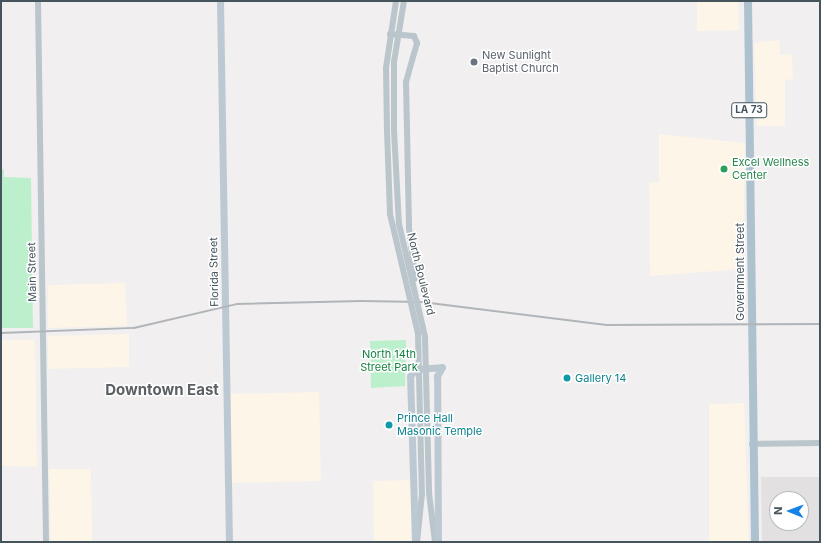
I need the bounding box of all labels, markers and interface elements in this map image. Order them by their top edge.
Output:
place label: New Sunlight Baptist Church [482,49,559,75]
marker: New Sunlight Baptist Church [469,57,479,67]
road number: LA 73 [731,102,767,118]
place label: Excel Wellness Center [732,156,809,182]
marker: Excel Wellness Center [719,164,729,174]
street label: Government Street [733,223,747,321]
street label: North Boulevard [404,231,438,317]
street label: Florida Street [207,237,221,307]
street label: Main Street [25,242,39,302]
park label: North 14th Street Park [360,348,418,374]
place label: Gallery 14 [575,371,626,385]
marker: Gallery 14 [562,373,572,383]
district label: Downtown East [105,381,219,399]
place label: Prince Hall Masonic Temple [397,412,482,438]
marker: Prince Hall Masonic Temple [384,420,394,430]
north arrow [769,491,809,531]
text: N [771,506,785,515]

